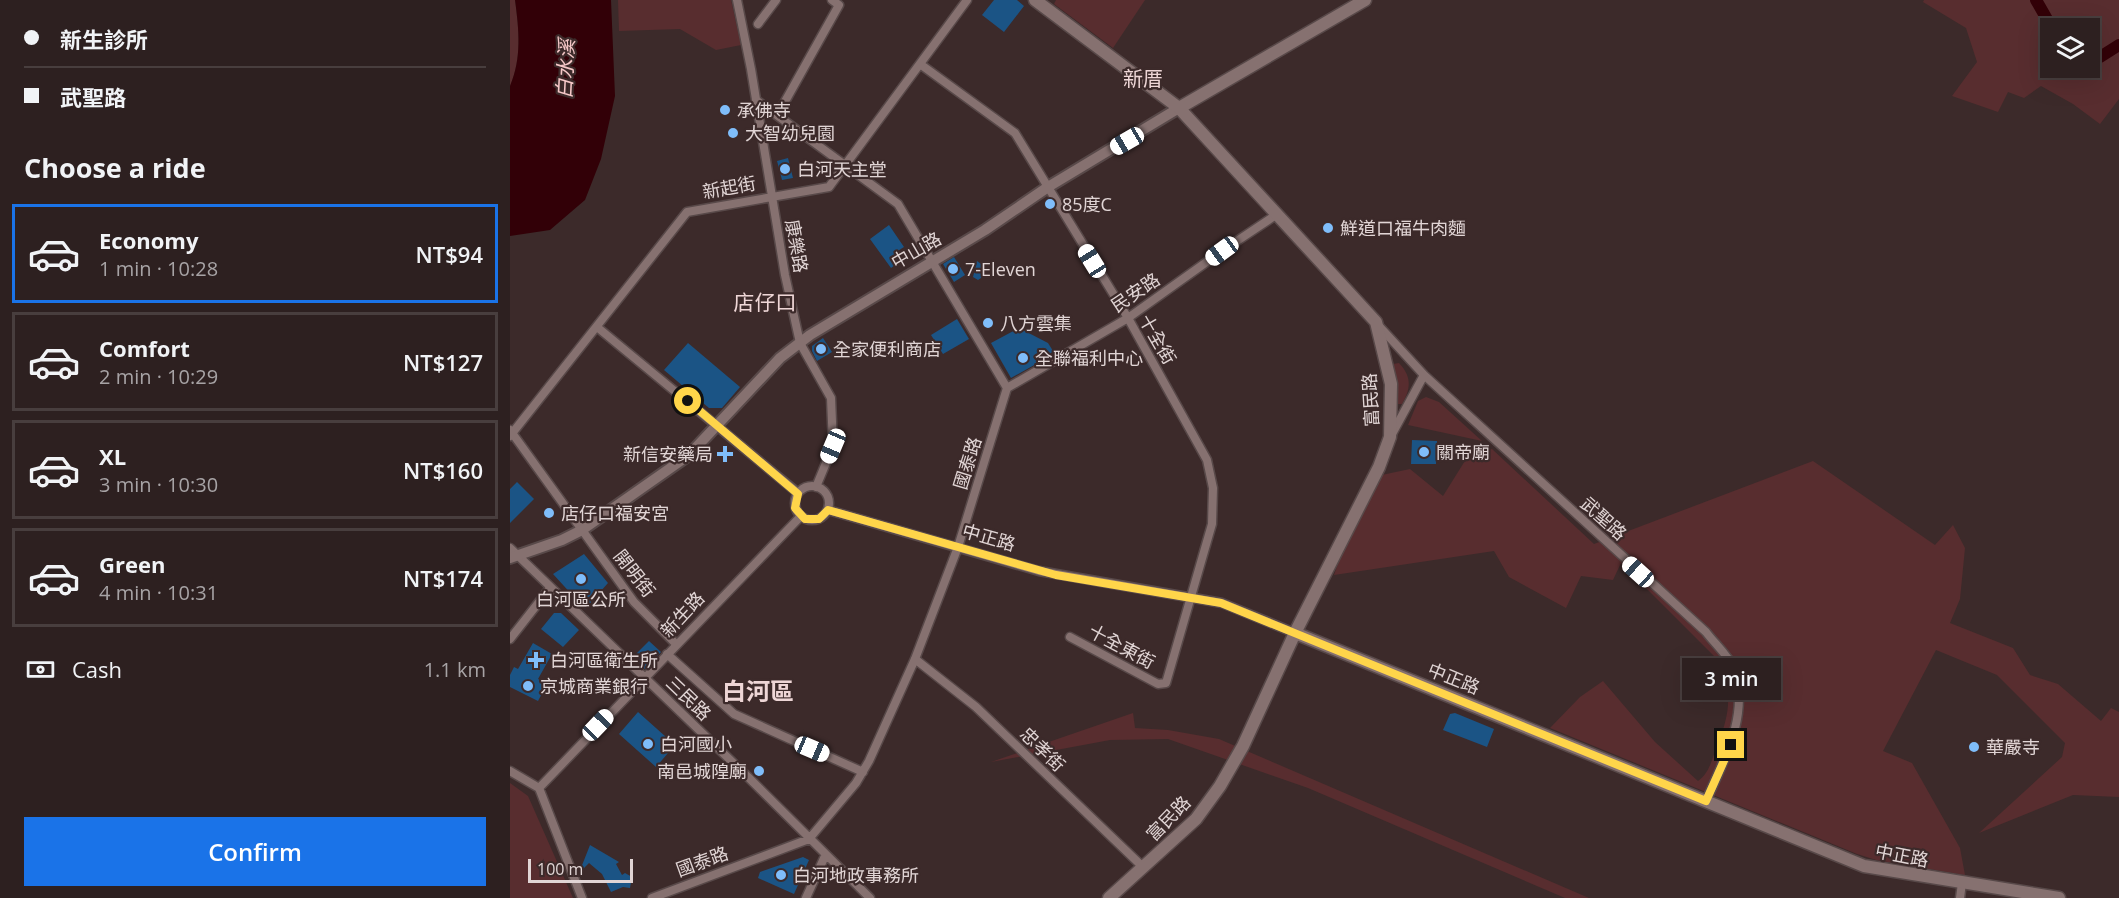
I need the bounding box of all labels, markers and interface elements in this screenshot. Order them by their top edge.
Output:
map controls [2040,18,2100,78]
button: layers [2040,18,2100,78]
text: 新生診所 [60,24,148,54]
water label: 白水溪 [550,35,580,100]
district label: 新厝 [1123,65,1163,92]
text: 武聖路 [60,82,126,112]
place label: 承佛寺 [737,98,791,122]
marker: 承佛寺 [718,103,732,117]
place label: 大智幼兒園 [745,121,835,145]
car [1107,124,1147,158]
marker: 大智幼兒園 [726,126,740,140]
text: Choose a ride [24,149,206,186]
place label: 白河天主堂 [797,157,887,181]
marker: 白河天主堂 [778,162,792,176]
street label: 新起街 [700,170,758,204]
place label: 85度C [1062,192,1112,216]
marker: 85度C [1043,197,1057,211]
place label: 鮮道口福牛肉麵 [1340,216,1466,240]
street label: 康樂路 [780,217,814,275]
marker: 鮮道口福牛肉麵 [1321,221,1335,235]
text: Economy [99,225,198,255]
street label: 中山路 [887,226,945,274]
icon: car [27,227,81,281]
car [1202,233,1242,269]
text: NT$94 [416,239,483,269]
car [1075,241,1109,281]
text: 1 min · 10:28 [99,255,218,282]
place label: 7-Eleven [965,257,1036,281]
marker: 7-Eleven [946,262,960,276]
street label: 民安路 [1106,267,1164,317]
district label: 店仔口 [734,288,797,316]
street label: 十全街 [1134,310,1182,368]
place label: 八方雲集 [1000,311,1072,335]
marker: 八方雲集 [981,316,995,330]
text: Comfort [99,333,190,363]
icon: car [27,335,81,389]
place label: 全家便利商店 [833,337,941,361]
marker: 全家便利商店 [814,342,828,356]
place label: 全聯福利中心 [1035,346,1143,370]
text: NT$127 [403,347,483,377]
marker: 全聯福利中心 [1016,351,1030,365]
text: 2 min · 10:29 [99,363,218,390]
street label: 富民路 [1357,372,1383,428]
route start [674,387,701,414]
car [818,426,848,466]
street label: 國泰路 [948,434,986,492]
place label: 關帝廟 [1436,440,1490,464]
text: XL [99,441,126,471]
place label: 新信安藥局 [623,442,713,466]
icon: car [27,443,81,497]
marker: 關帝廟 [1417,445,1431,459]
marker: 新信安藥局 [718,447,732,461]
text: NT$160 [403,455,483,485]
text: 3 min · 10:30 [99,471,218,498]
street label: 武聖路 [1576,491,1632,545]
place label: 店仔口福安宮 [561,501,669,525]
marker: 店仔口福安宮 [542,506,556,520]
street label: 中正路 [960,518,1018,556]
street label: 開明街 [609,544,661,602]
text: Green [99,549,165,579]
icon: car [27,551,81,605]
car [1619,553,1657,591]
text: NT$174 [403,563,483,593]
marker: 白河區公所 [574,572,588,586]
text: 4 min · 10:31 [99,579,218,606]
street label: 新生路 [655,586,709,642]
place label: 白河區公所 [536,587,626,611]
street label: 十全東街 [1085,619,1159,673]
place label: 白河區衛生所 [550,648,658,672]
marker: 白河區衛生所 [527,651,545,669]
icon: cash [24,653,57,686]
text: Cash [72,654,122,684]
text: 1.1 km [424,656,486,683]
street label: 中正路 [1424,657,1484,699]
callout: 3 min [1682,658,1780,700]
text: 3 min [1705,665,1759,692]
street label: 三民路 [661,671,717,725]
place label: 京城商業銀行 [540,674,648,698]
district label: 白河區 [722,674,794,707]
marker: 京城商業銀行 [521,679,535,693]
car [579,706,617,744]
street label: 忠孝街 [1015,722,1071,776]
route end [1717,731,1744,758]
place label: 白河國小 [660,732,732,756]
car [792,734,832,764]
place label: 華嚴寺 [1986,735,2040,759]
marker: 白河國小 [641,737,655,751]
marker: 華嚴寺 [1967,740,1981,754]
place label: 南邑城隍廟 [657,759,747,783]
marker: 南邑城隍廟 [752,764,766,778]
street label: 富民路 [1141,790,1195,846]
button: Confirm [24,817,486,886]
street label: 中正路 [1873,838,1931,872]
street label: 國泰路 [673,840,731,882]
scale bar [528,856,633,884]
text: 100 m [537,858,583,880]
place label: 白河地政事務所 [793,863,919,887]
marker: 白河地政事務所 [774,868,788,882]

